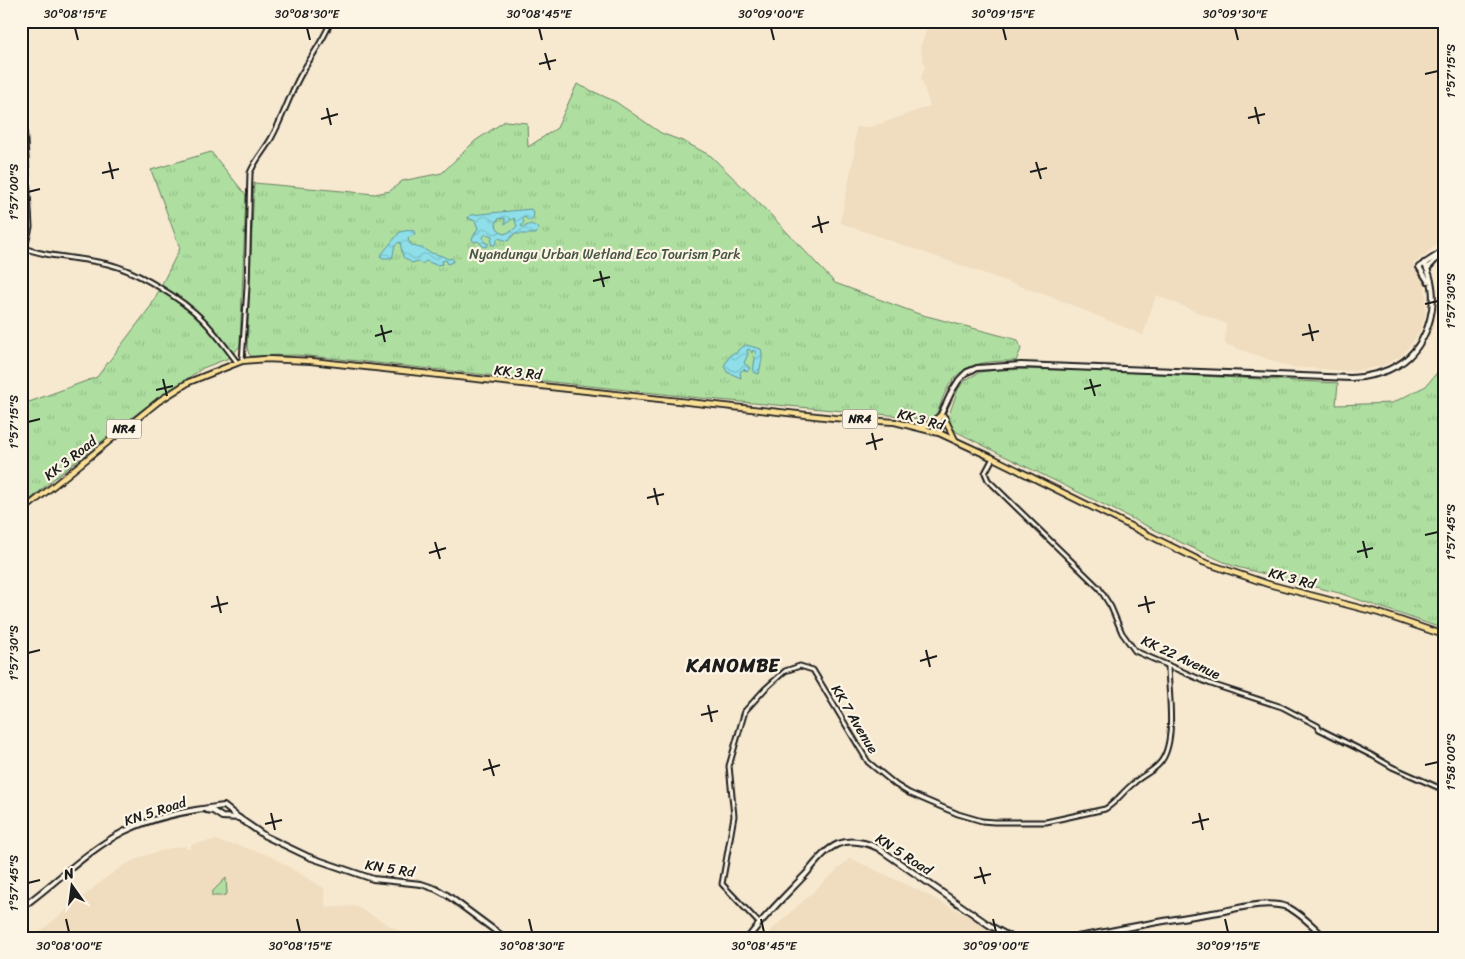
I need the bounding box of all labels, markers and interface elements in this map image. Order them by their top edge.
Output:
text: 30°08'15"E [44,3,108,25]
text: 30°08'30"E [275,3,341,25]
text: 30°08'45"E [506,3,573,25]
text: 30°09'00"E [738,3,805,25]
text: 30°09'15"E [972,3,1036,25]
text: 30°09'30"E [1203,3,1269,25]
text: 1°57'15"S [1440,44,1462,98]
text: 1°57'00"S [3,163,25,220]
park label: Nyandungu Urban Wetland Eco Tourism Park [469,242,741,267]
text: 1°57'30"S [1440,273,1462,329]
street label: KK 3 Rd [493,358,545,388]
text: 1°57'15"S [3,395,25,449]
street label: KK 3 Rd [895,401,949,438]
road number: NR4 [842,409,878,428]
road number: NR4 [106,419,142,438]
street label: KK 3 Road [38,429,104,487]
text: 1°57'45"S [1440,503,1462,560]
street label: KK 3 Rd [1266,560,1320,597]
text: 1°57'30"S [3,625,25,681]
street label: KK 22 Avenue [1137,628,1225,687]
district label: KANOMBE [685,649,780,682]
street label: KK 7 Avenue [824,680,885,759]
text: 1°58'00"S [1440,733,1462,791]
street label: KN 5 Road [121,789,191,833]
street label: KN 5 Road [870,826,939,883]
street label: KN 5 Rd [363,852,418,885]
text: 1°57'45"S [3,854,25,911]
text: N [60,860,77,887]
north arrow [48,862,98,912]
text: 30°08'00"E [36,935,103,957]
text: 30°08'15"E [269,935,333,957]
text: 30°08'30"E [500,935,566,957]
text: 30°08'45"E [731,935,798,957]
text: 30°09'00"E [963,935,1030,957]
text: 30°09'15"E [1197,935,1261,957]

